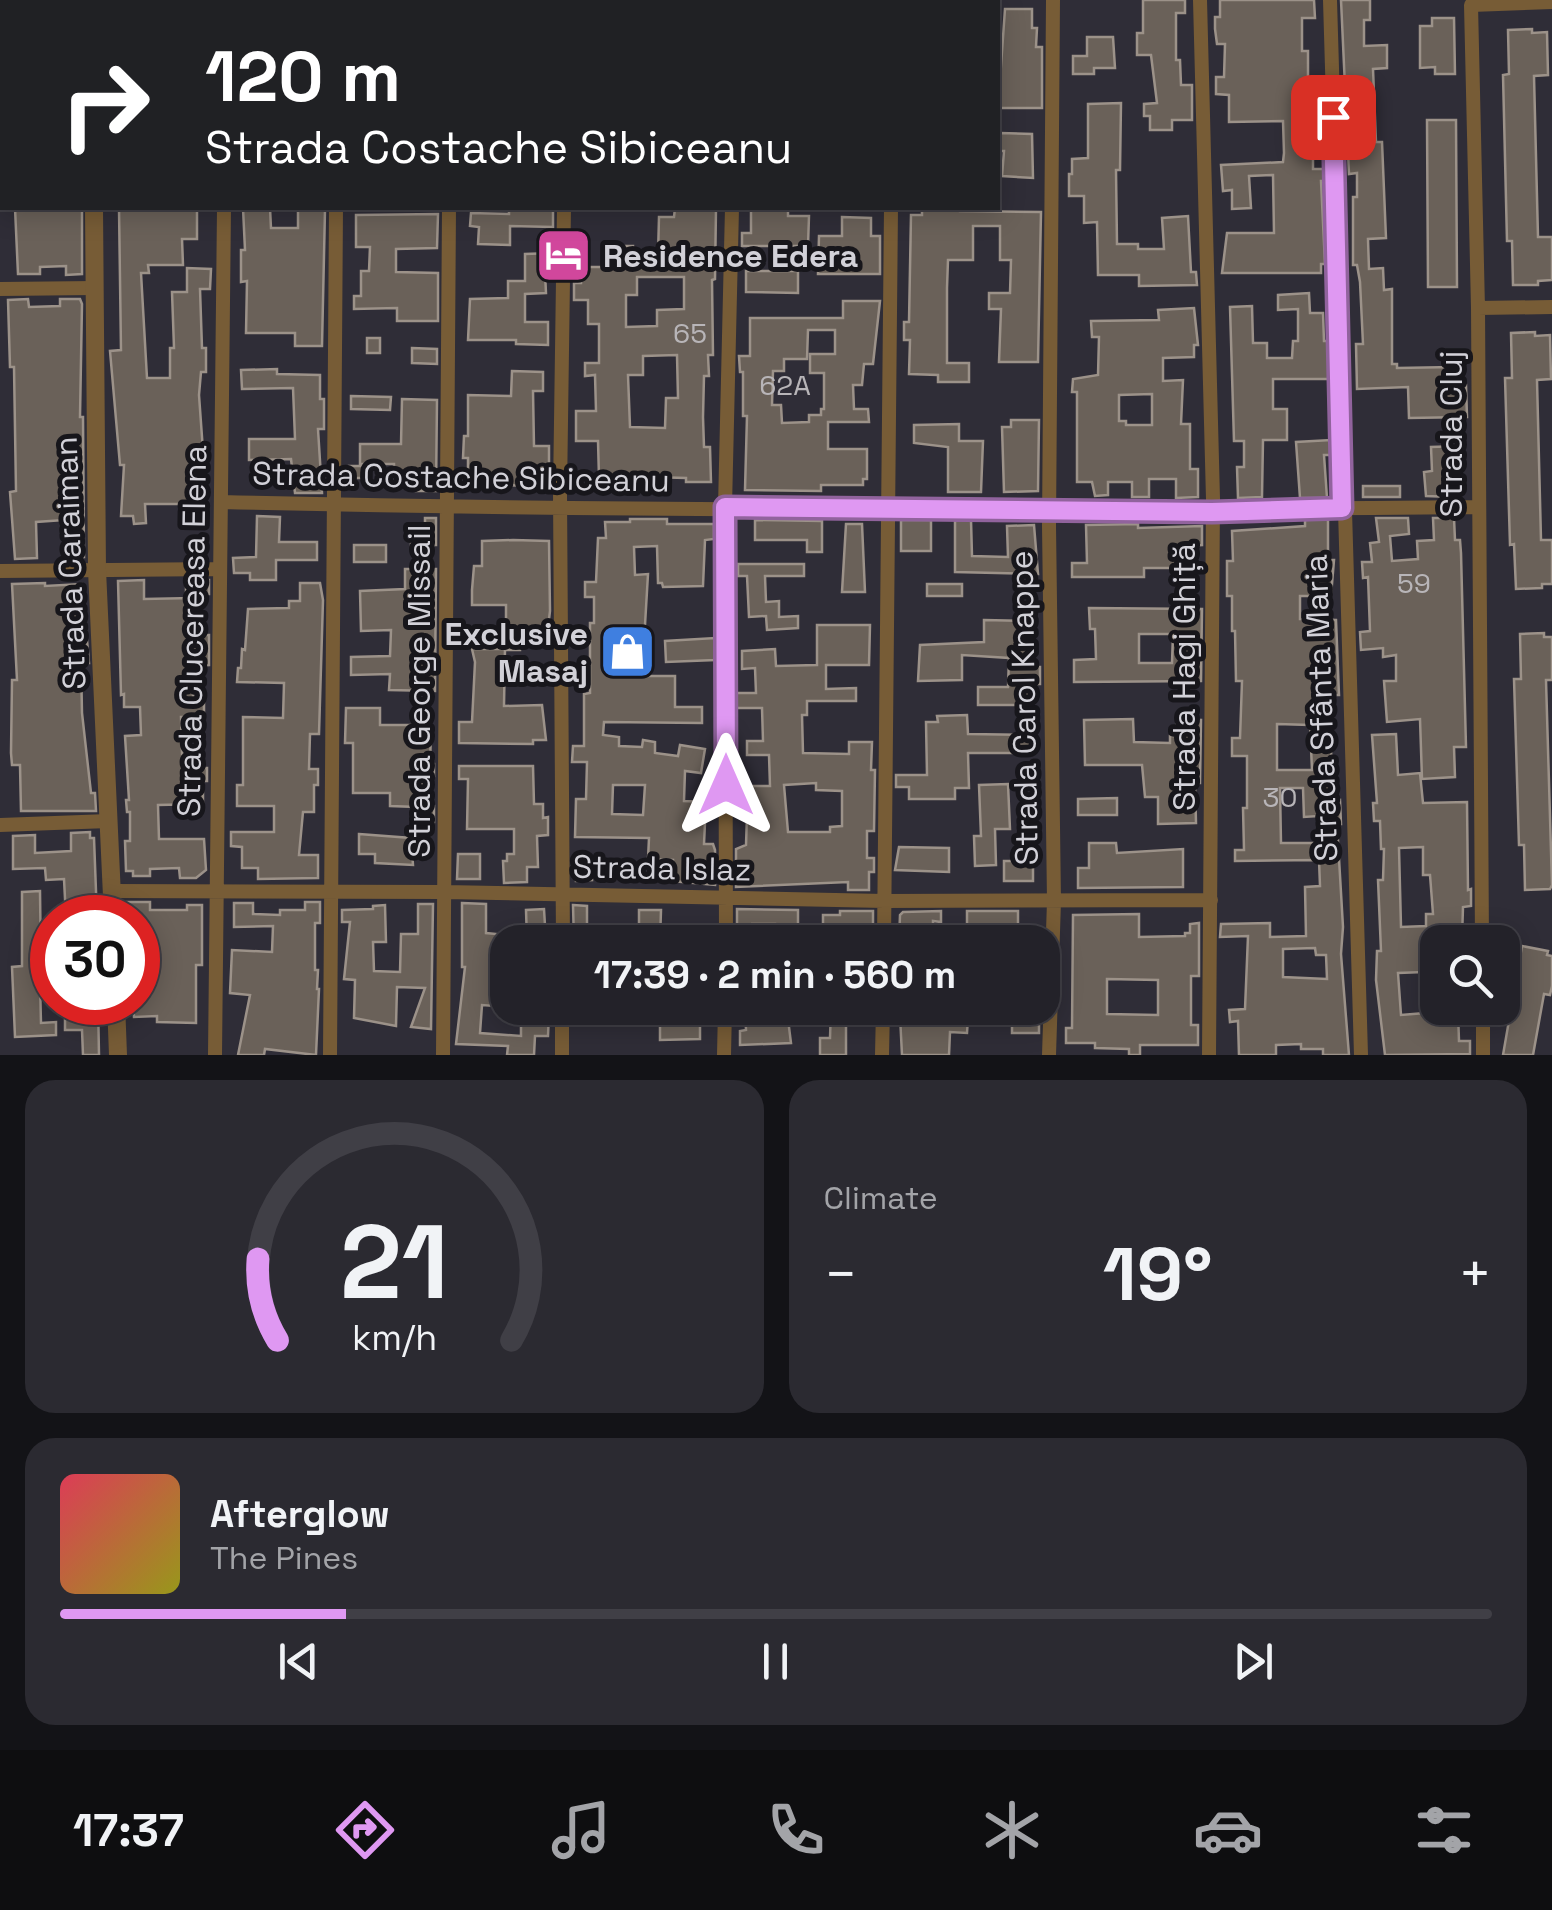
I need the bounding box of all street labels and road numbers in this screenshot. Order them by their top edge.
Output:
street label: Strada Cluj [1431,351,1471,517]
street label: Strada Caraiman [46,436,94,690]
street label: Strada Clucereasa Elena [169,445,215,817]
street label: Strada Costache Sibiceanu [252,453,670,501]
street label: Strada George Missail [399,524,439,858]
street label: Strada Hagi Ghiță [1164,543,1204,811]
street label: Strada Carol Knappe [1001,550,1047,866]
street label: Strada Sfânta Maria [1296,554,1346,862]
street label: Strada Islaz [572,846,752,890]

